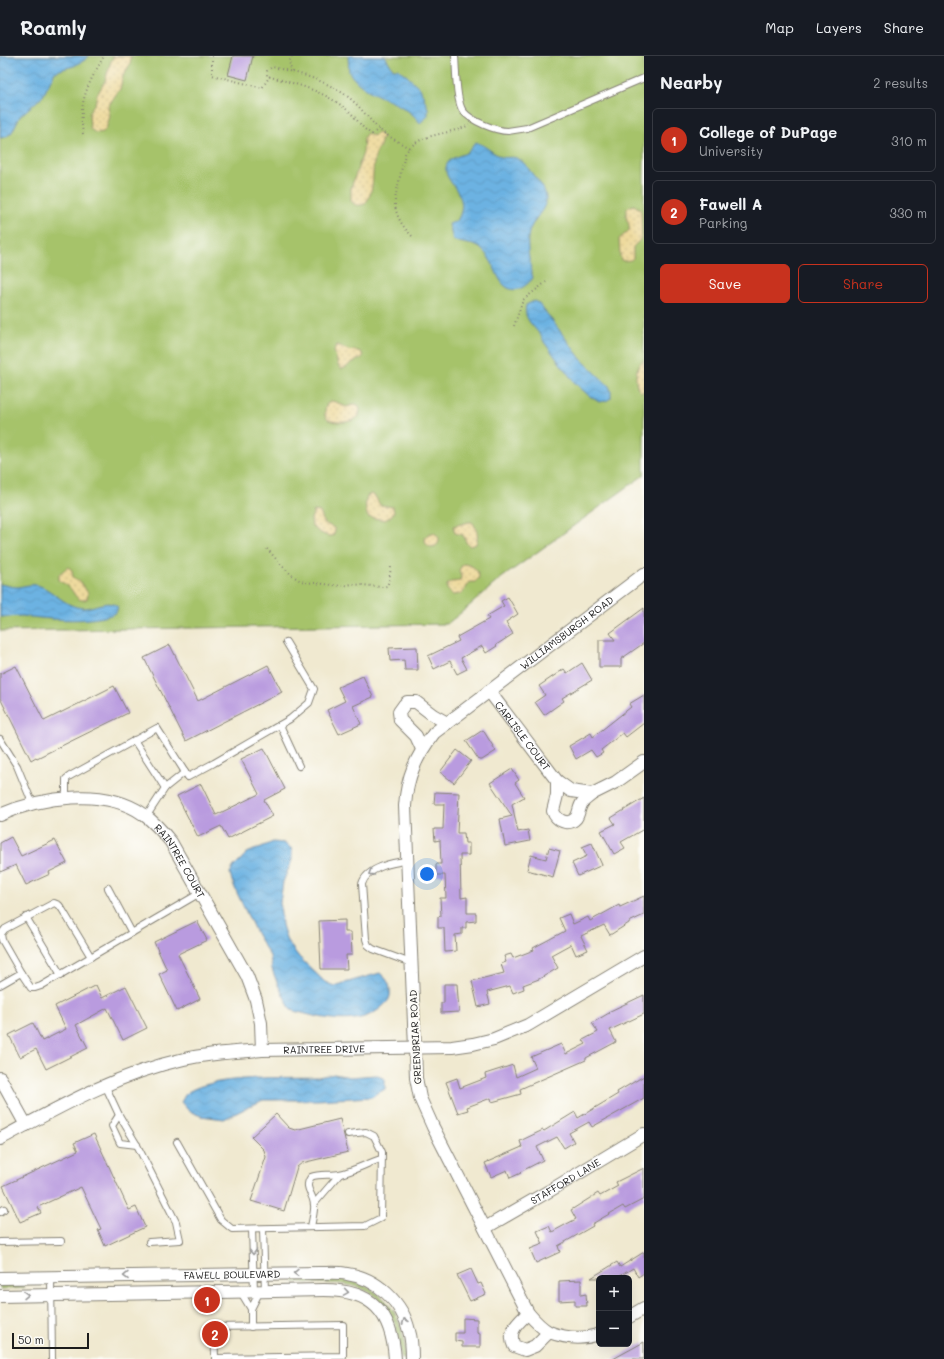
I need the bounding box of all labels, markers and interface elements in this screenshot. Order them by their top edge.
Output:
text: Roamly [20,15,87,40]
text: Map [765,18,794,37]
text: Layers [816,18,862,37]
text: Share [884,18,924,37]
text: Nearby [660,71,722,93]
text: 2 results [873,74,928,91]
text: College of DuPage [699,122,837,142]
text: 1 [671,132,677,149]
text: 310 m [891,132,927,149]
text: University [699,142,763,159]
text: Fawell A [699,194,762,214]
text: 2 [670,204,678,221]
text: 330 m [889,204,927,221]
text: Parking [699,214,747,231]
button: Save [660,264,790,303]
button: Share [798,264,928,303]
street label: WILLIAMSBURGH ROAD [517,593,616,673]
street label: CARLISLE COURT [492,698,554,774]
street label: RAINTREE COURT [151,821,209,901]
your location [417,864,437,884]
one-way arrow [368,868,375,876]
street label: GREENBRIAR ROAD [406,989,424,1084]
street label: RAINTREE DRIVE [283,1041,365,1057]
street label: STAFFORD LANE [528,1155,603,1207]
one-way arrow [248,1249,257,1255]
street label: FAWELL BOULEVARD [184,1267,281,1282]
one-way arrow [293,1269,299,1277]
one-way arrow [123,1272,129,1280]
map controls [596,1275,632,1347]
button: + [596,1275,632,1311]
pin: 1 [194,1285,220,1315]
one-way arrow [343,1287,349,1296]
one-way arrow [23,1291,29,1299]
button: − [596,1311,632,1347]
one-way arrow [402,1318,410,1325]
pin: 2 [202,1319,228,1349]
scale bar [12,1331,89,1350]
text: 50 m [18,1332,44,1347]

